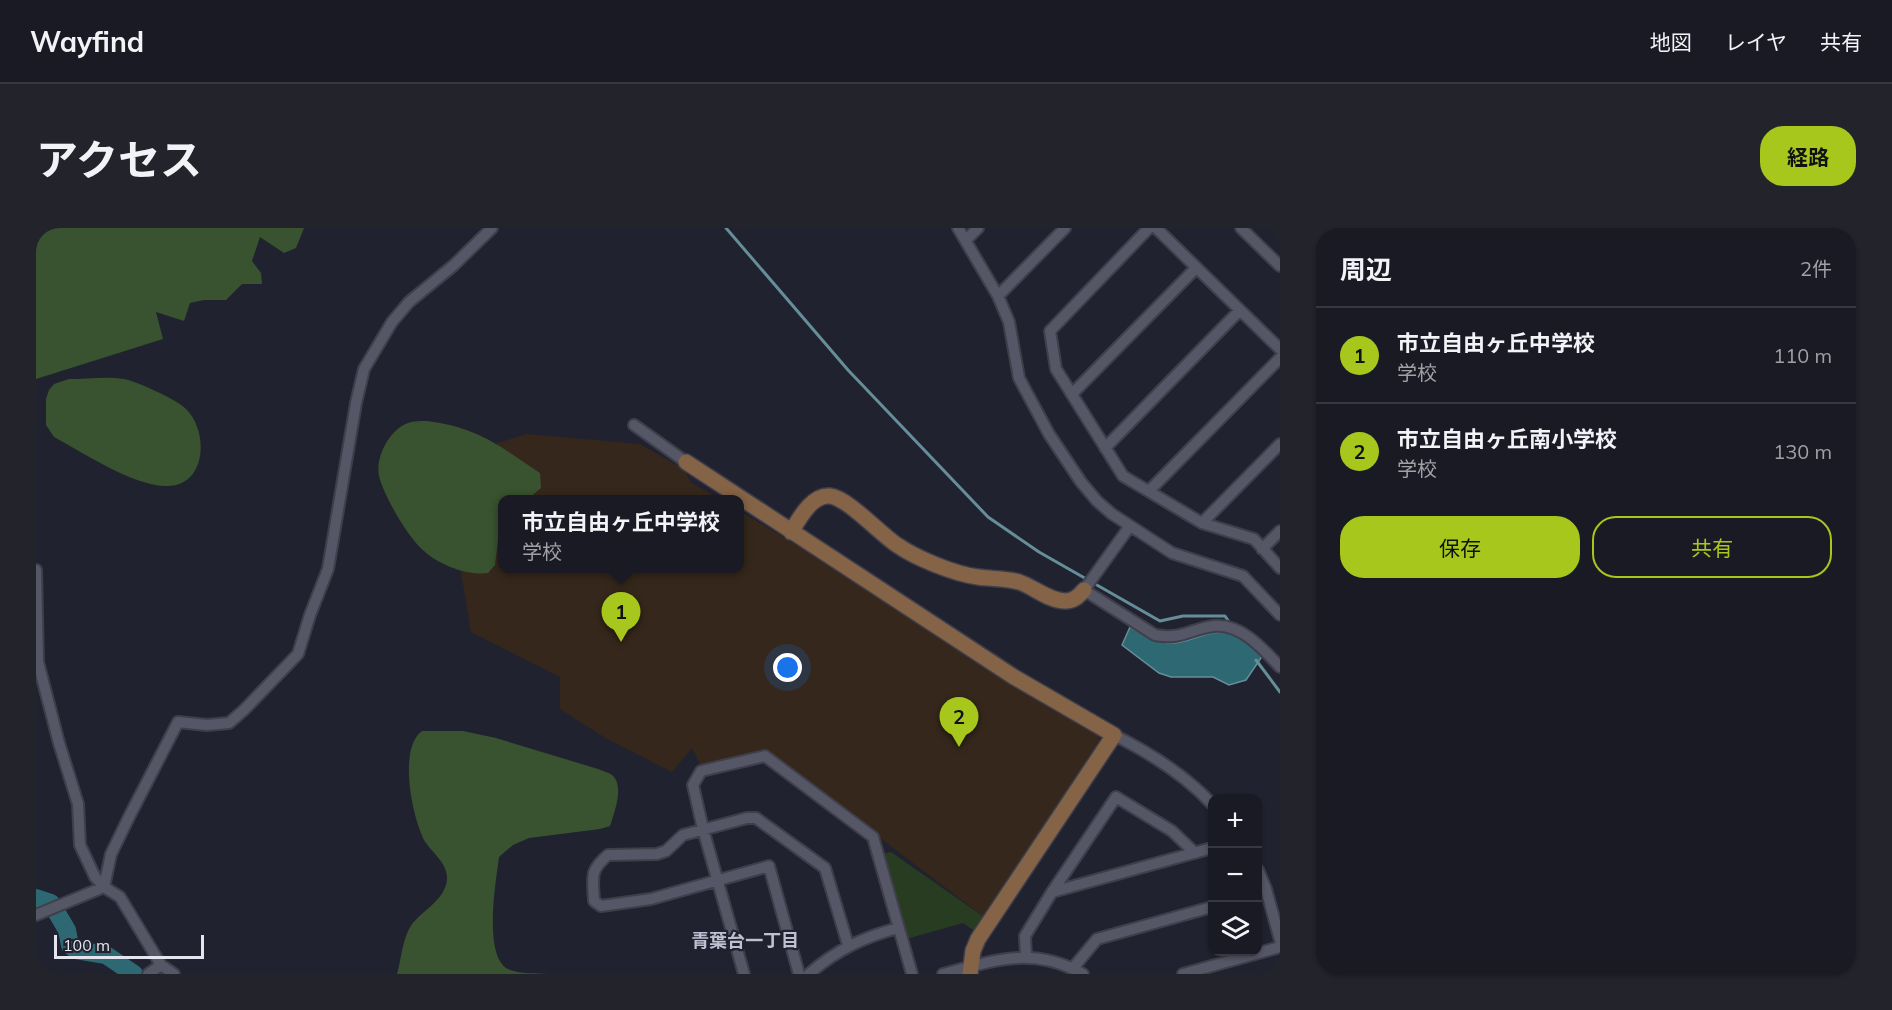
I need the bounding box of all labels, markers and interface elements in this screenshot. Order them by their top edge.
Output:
text: Wayfind [30,24,144,59]
text: 地図 [1650,29,1692,55]
text: レイヤ [1725,29,1787,55]
text: 共有 [1820,29,1862,55]
button: 経路 [1760,126,1856,186]
text: アクセス [36,133,202,186]
text: 周辺 [1340,253,1392,286]
text: 2件 [1800,256,1832,281]
text: 市立自由ヶ丘中学校 [1397,329,1595,357]
text: 1 [1354,343,1366,368]
text: 110 m [1773,343,1832,368]
text: 学校 [1397,360,1437,385]
text: 市立自由ヶ丘南小学校 [1397,425,1617,453]
text: 2 [1354,439,1366,464]
text: 130 m [1773,439,1832,464]
text: 学校 [1397,456,1437,481]
popup [498,495,744,573]
text: 市立自由ヶ丘中学校 [522,508,720,536]
button: 保存 [1340,516,1580,578]
button: 共有 [1592,516,1832,578]
text: 学校 [522,539,562,564]
pin: 1 [602,592,640,642]
your location [773,653,802,682]
pin: 2 [940,698,978,747]
map controls [1208,794,1262,956]
button: + [1208,794,1262,848]
button: − [1208,848,1262,902]
button: layers [1208,902,1262,956]
district label: 青葉台一丁目 [691,929,799,952]
scale bar [54,932,204,960]
text: 100 m [63,935,110,955]

